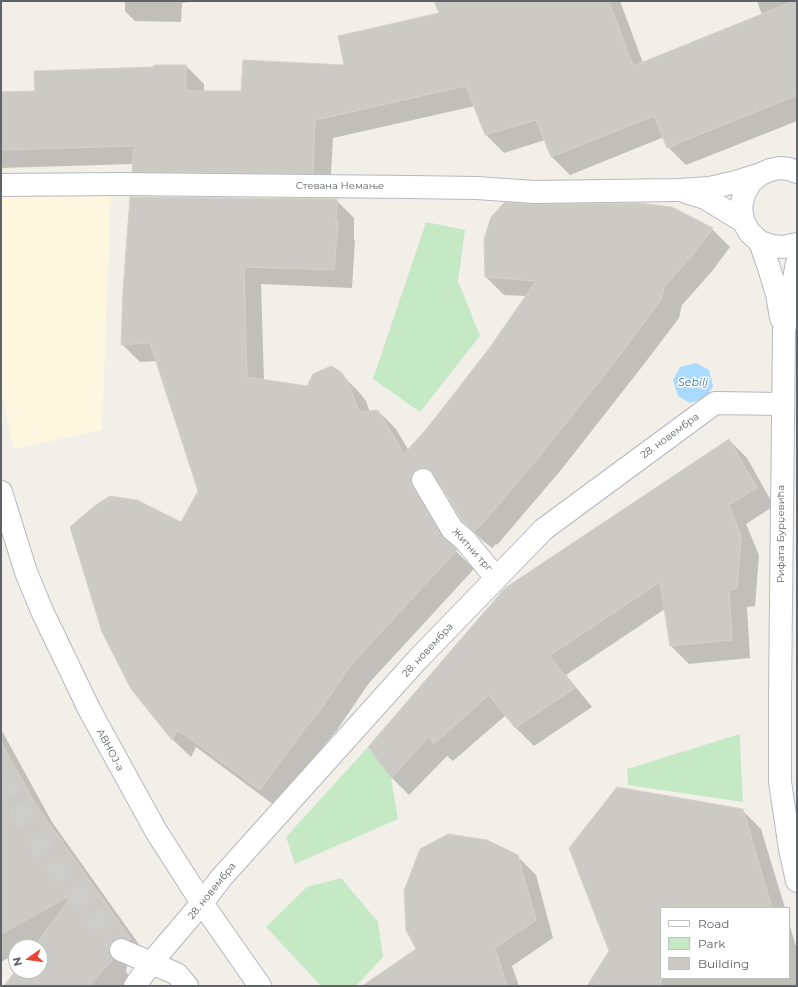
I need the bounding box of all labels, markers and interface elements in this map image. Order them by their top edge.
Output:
street label: Стевана Немање [296,180,384,192]
water label: Sebilj [678,376,708,390]
street label: 28. новембра [638,411,702,461]
street label: Рифата Бурџевића [775,485,787,583]
street label: Житни трг [449,526,495,574]
street label: 28. новембра [400,621,456,679]
street label: АВНОЈ-а [94,727,126,773]
street label: 28. новембра [185,860,239,922]
legend [660,907,790,979]
text: Road [698,916,729,931]
text: Park [698,936,725,951]
north arrow [8,939,48,979]
text: N [9,956,25,968]
text: Building [698,956,749,971]

